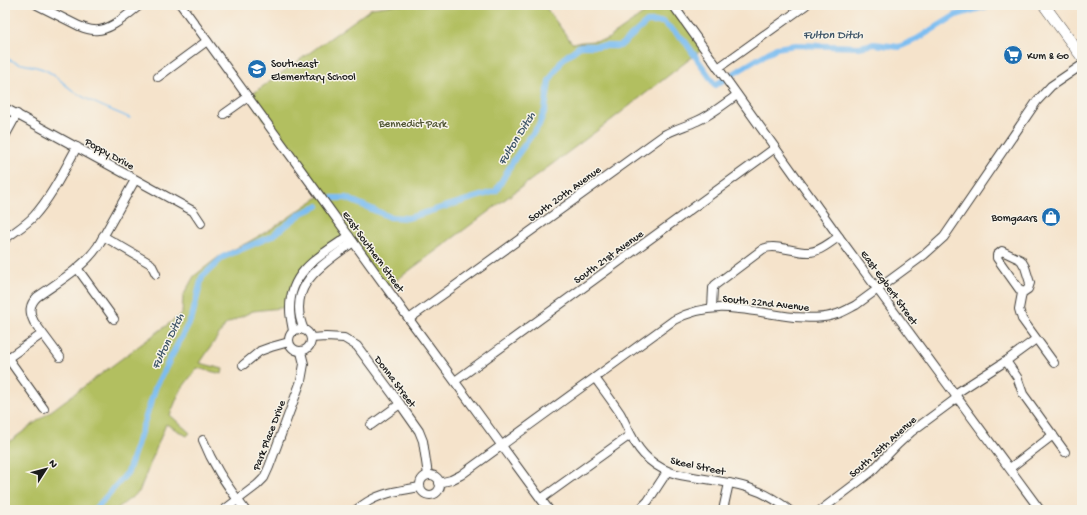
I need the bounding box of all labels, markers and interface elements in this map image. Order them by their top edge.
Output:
water label: Fulton Ditch [803,29,864,43]
supermarket icon: Kum & Go [1002,44,1024,66]
place label: Kum & Go [1027,51,1069,63]
school or university icon: Southeast Elementary School [246,58,268,80]
place label: Southeast Elementary School [271,59,356,84]
water label: Fulton Ditch [496,109,540,168]
park label: Bennedict Park [378,119,448,131]
street label: Poppy Drive [81,136,136,173]
street label: South 20th Avenue [527,164,604,225]
shop icon: Bomgaars [1040,206,1062,228]
street label: East Southern Street [339,209,407,296]
place label: Bomgaars [990,213,1038,225]
street label: South 21st Avenue [572,228,647,287]
street label: East Egbert Street [857,249,920,329]
street label: South 22nd Avenue [722,293,810,315]
water label: Fulton Ditch [149,311,188,372]
street label: Donna Street [371,353,419,412]
street label: Park Place Drive [251,399,289,473]
street label: South 25th Avenue [847,414,920,481]
north arrow [26,449,66,489]
street label: Skeel Street [669,455,728,479]
text: N [46,458,59,471]

